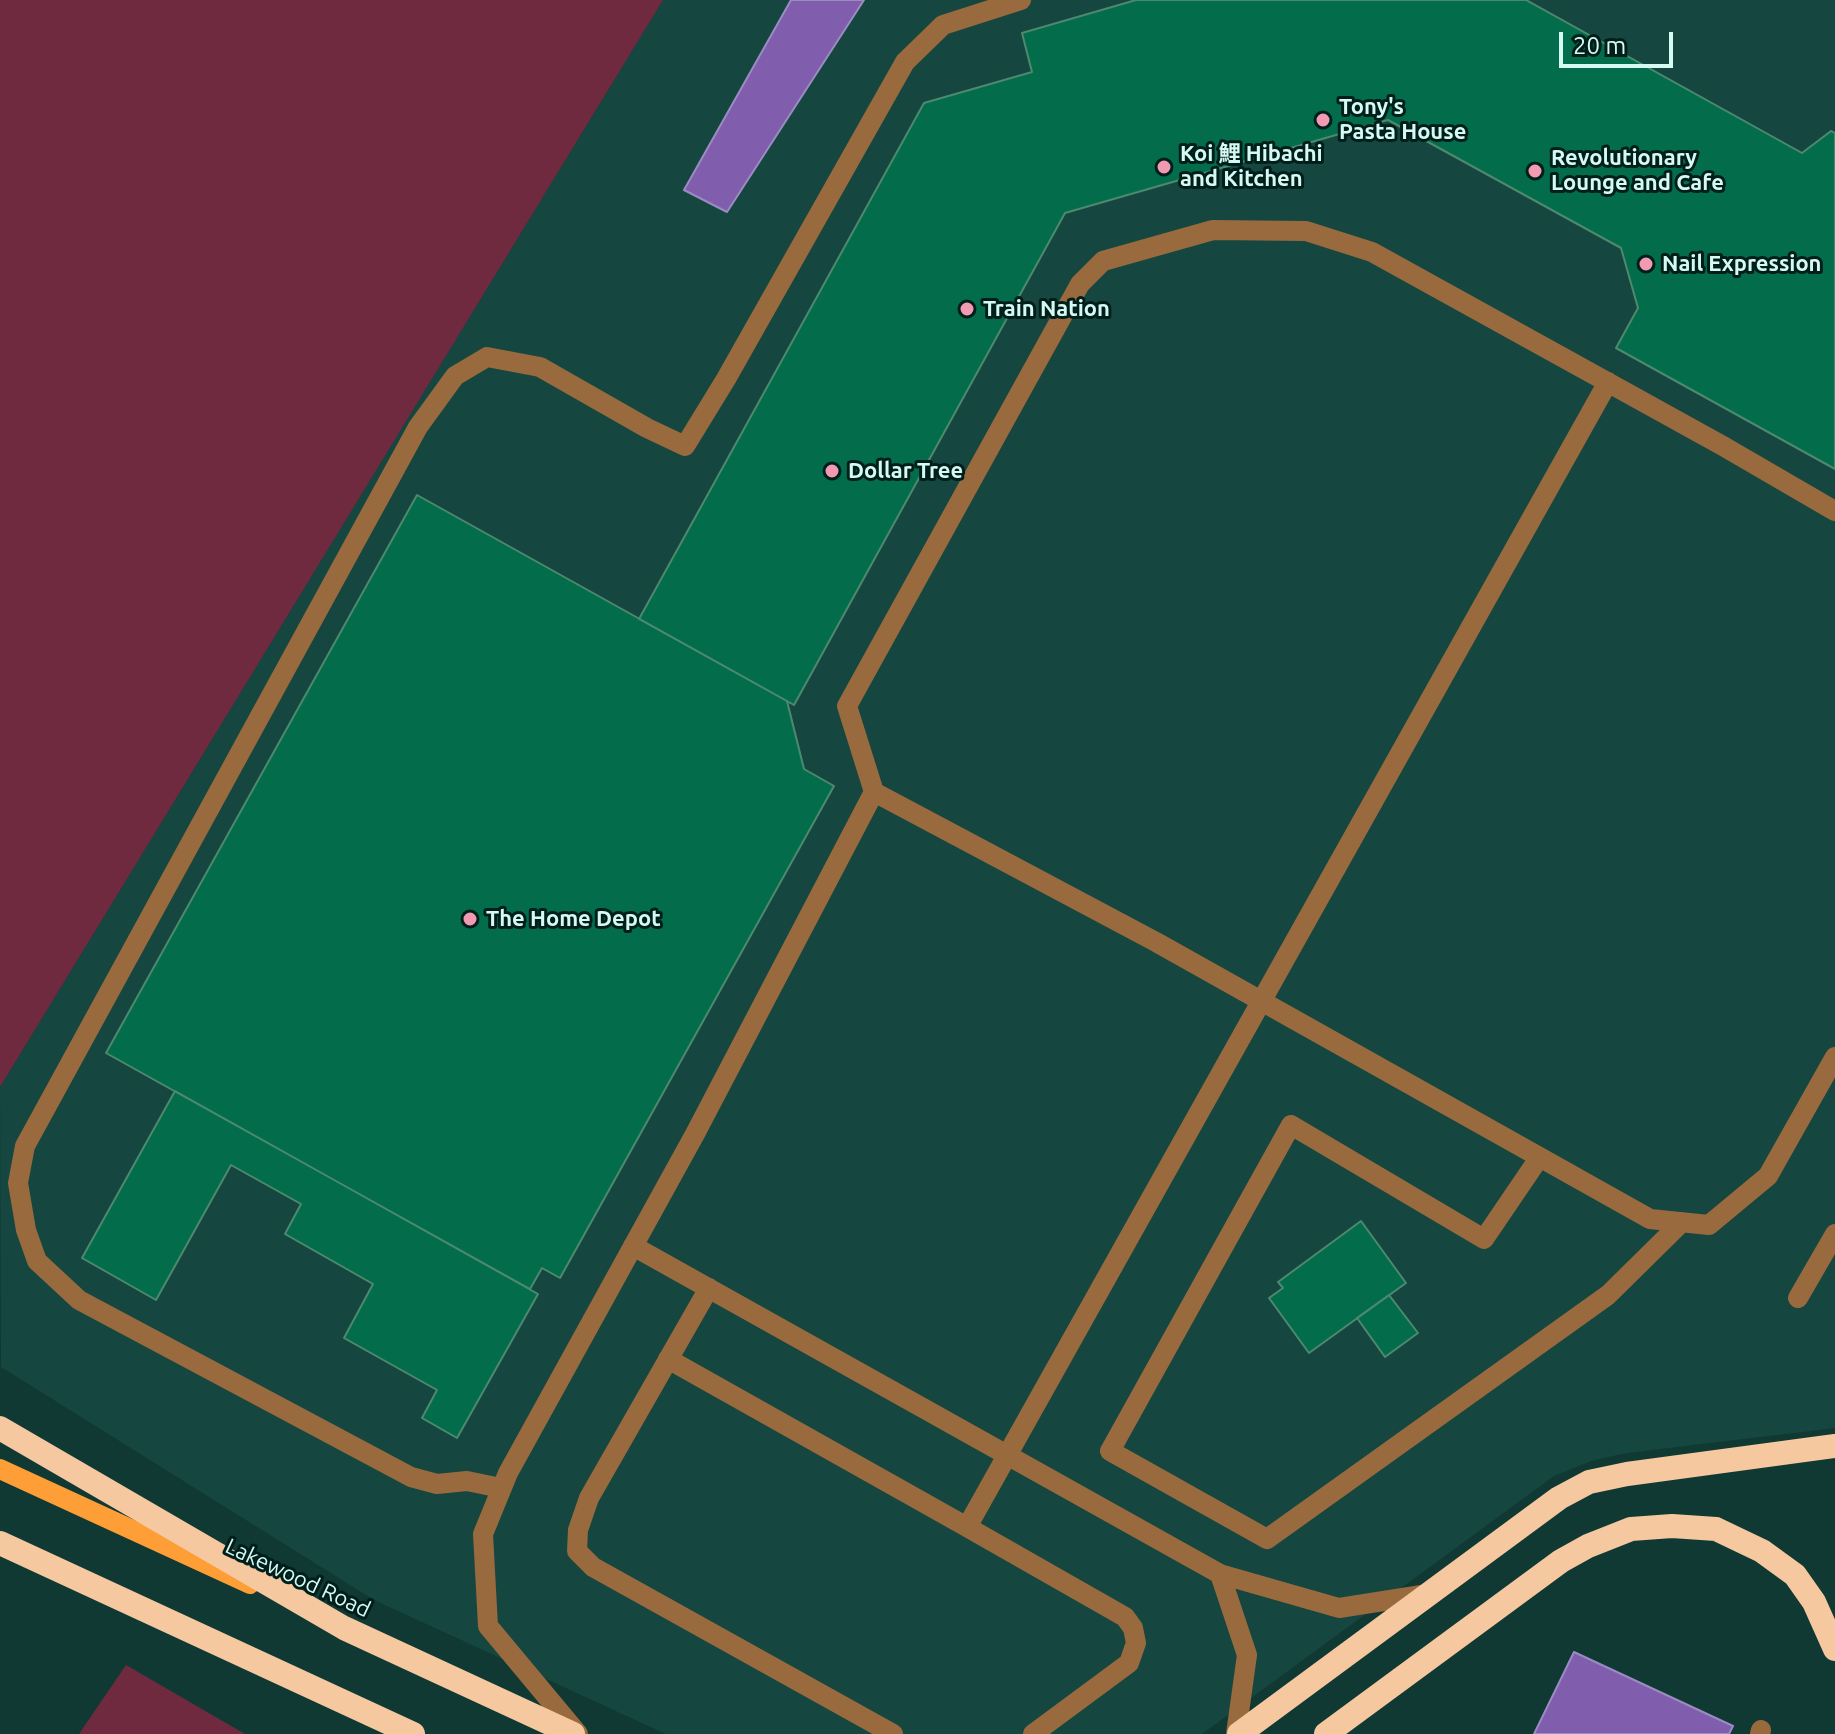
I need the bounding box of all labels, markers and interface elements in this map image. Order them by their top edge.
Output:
scale bar [1563,16,1677,66]
text: 20 m [1573,32,1626,59]
place label: Tony's Pasta House [1339,94,1466,146]
marker: Tony's Pasta House [1314,111,1332,129]
place label: Koi 鯉 Hibachi and Kitchen [1180,141,1323,192]
place label: Revolutionary Lounge and Cafe [1551,145,1724,196]
marker: Koi 鯉 Hibachi and Kitchen [1155,158,1173,176]
marker: Revolutionary Lounge and Cafe [1526,162,1544,180]
place label: Nail Expression [1662,251,1821,277]
marker: Nail Expression [1637,255,1655,273]
place label: Train Nation [983,296,1110,322]
marker: Train Nation [958,300,976,318]
place label: Dollar Tree [848,458,963,484]
marker: Dollar Tree [823,462,841,480]
place label: The Home Depot [486,906,661,932]
marker: The Home Depot [461,910,479,928]
street label: Lakewood Road [221,1533,375,1623]

